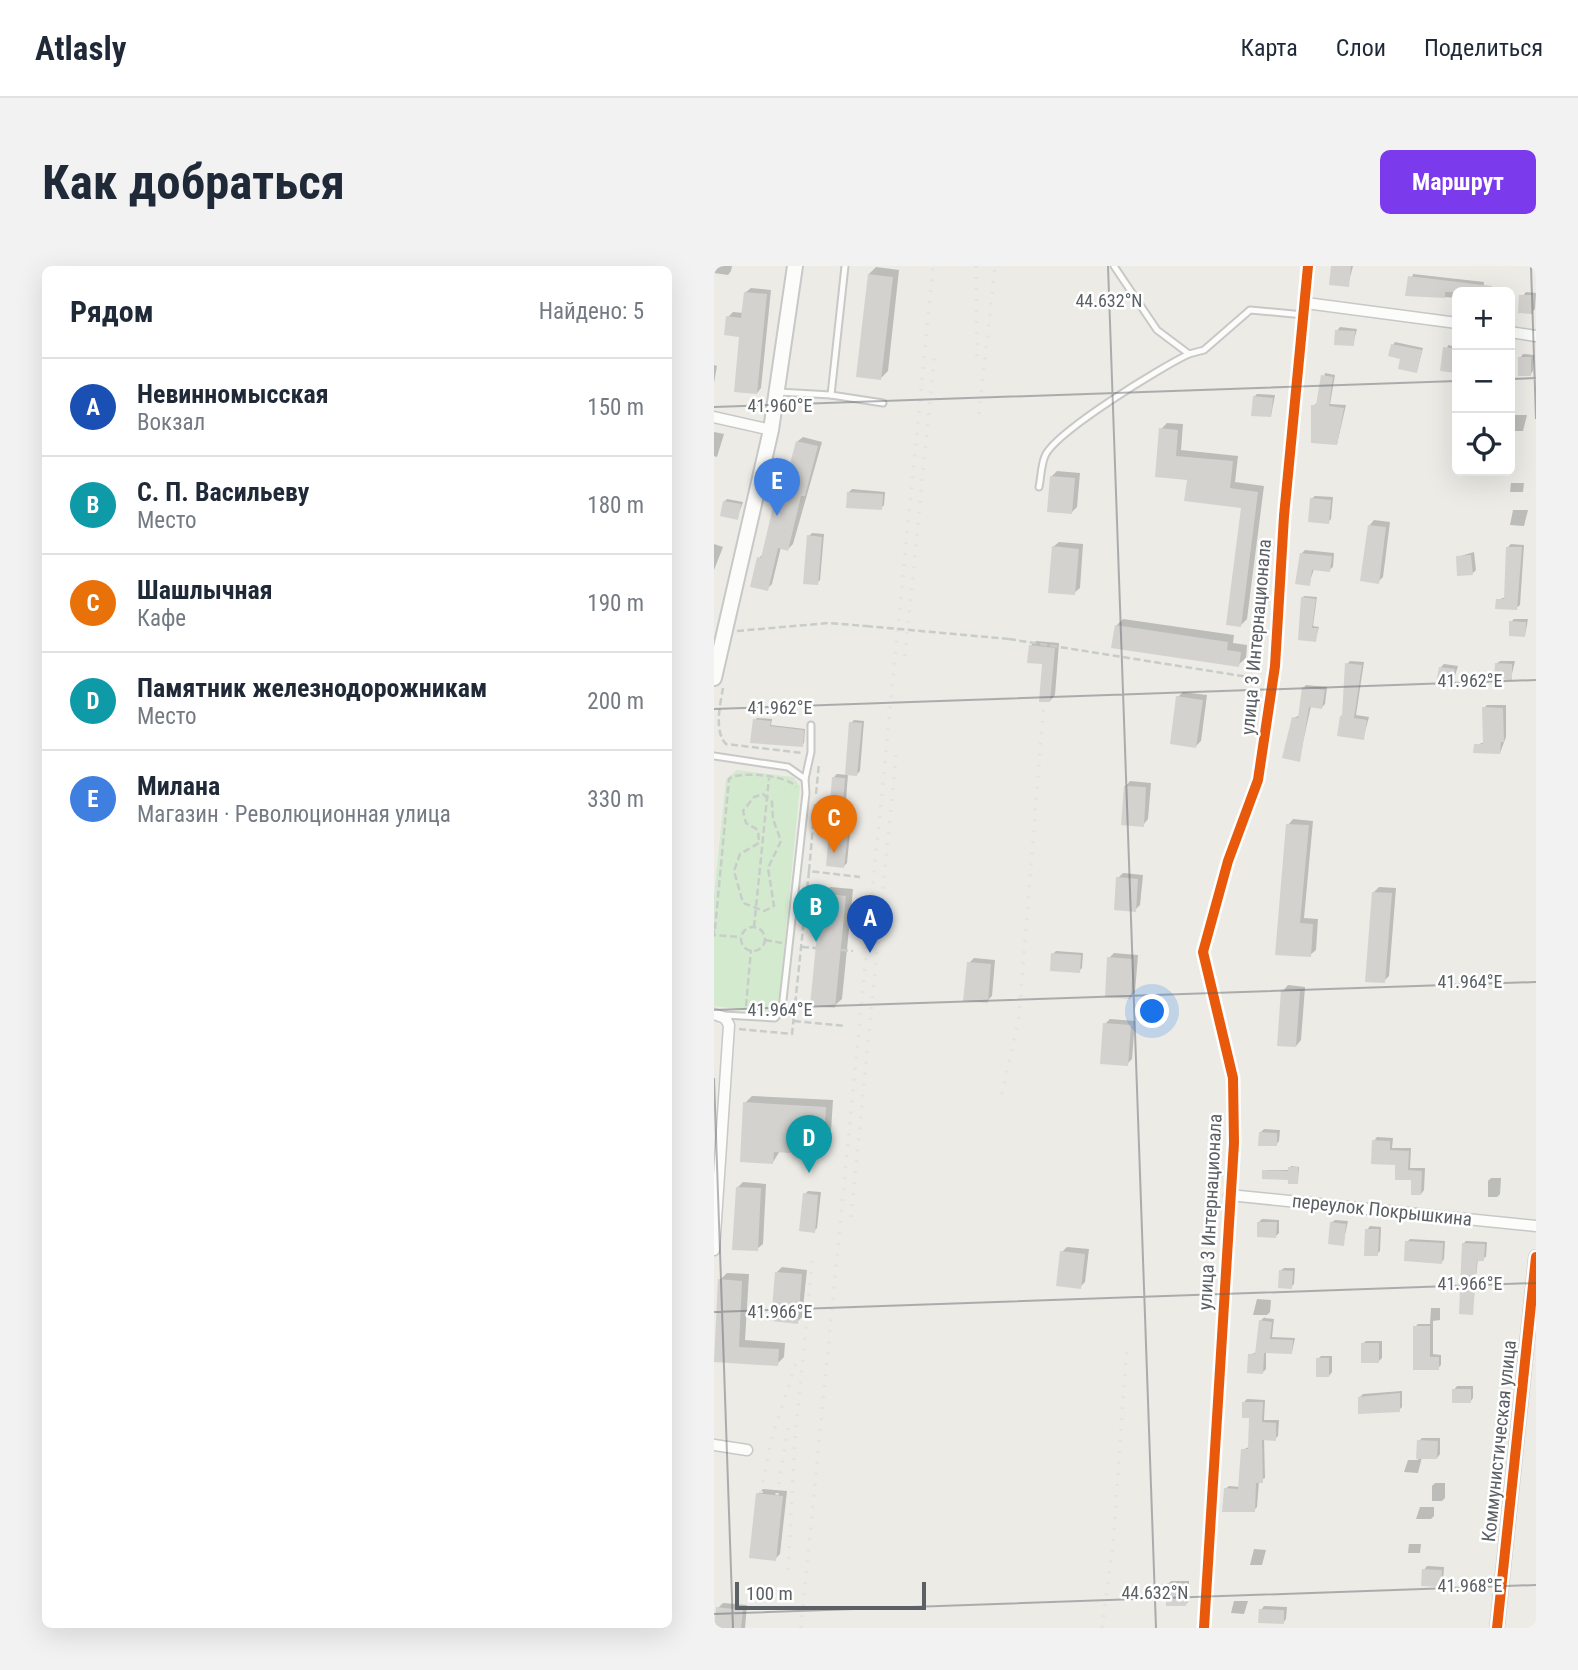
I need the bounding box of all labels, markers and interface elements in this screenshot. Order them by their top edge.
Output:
text: Atlasly [35,29,126,68]
text: Карта [1240,34,1298,62]
text: Слои [1336,34,1386,62]
text: Поделиться [1424,34,1543,62]
button: Маршрут [1380,150,1536,214]
text: Как добраться [42,154,345,211]
map controls [1452,287,1515,476]
button: + [1452,287,1515,350]
text: 44.632°N [1075,290,1143,311]
text: Рядом [70,294,154,329]
text: Найдено: 5 [539,298,644,325]
button: − [1452,350,1515,413]
text: Невинномысская [137,379,329,409]
text: A [86,394,100,421]
text: 150 m [587,394,644,421]
text: 41.960°E [748,395,812,416]
text: Вокзал [137,409,205,436]
button: locate [1452,413,1515,476]
pin: E [754,458,800,516]
text: С. П. Васильеву [137,477,309,507]
text: B [87,492,99,519]
text: 180 m [587,492,644,519]
text: Место [137,507,197,534]
street label: улица 3 Интернационала [1236,538,1276,736]
text: Шашлычная [137,575,273,605]
text: C [86,590,100,617]
text: 190 m [587,590,644,617]
text: Кафе [137,605,186,632]
text: 41.962°E [1438,670,1502,691]
text: Памятник железнодорожникам [137,673,487,703]
text: D [87,688,100,715]
text: 200 m [587,688,644,715]
text: 41.962°E [748,697,812,718]
text: Место [137,703,197,730]
text: Милана [137,771,220,801]
text: E [87,786,99,813]
text: 330 m [587,786,644,813]
pin: C [811,795,857,853]
text: Магазин · Революционная улица [137,801,451,828]
pin: B [793,884,839,942]
pin: A [847,895,893,953]
text: 41.964°E [1438,971,1502,992]
your location [1135,994,1169,1028]
text: 41.964°E [748,999,812,1020]
street label: улица 3 Интернационала [1193,1113,1227,1311]
pin: D [786,1115,832,1173]
street label: переулок Покрышкина [1291,1189,1473,1231]
text: 41.966°E [1438,1273,1502,1294]
text: 41.966°E [748,1301,812,1322]
street label: Коммунистическая улица [1477,1339,1521,1543]
text: 41.968°E [1438,1575,1502,1596]
scale bar [735,1579,926,1611]
text: 100 m [746,1582,793,1605]
text: 44.632°N [1121,1582,1189,1603]

